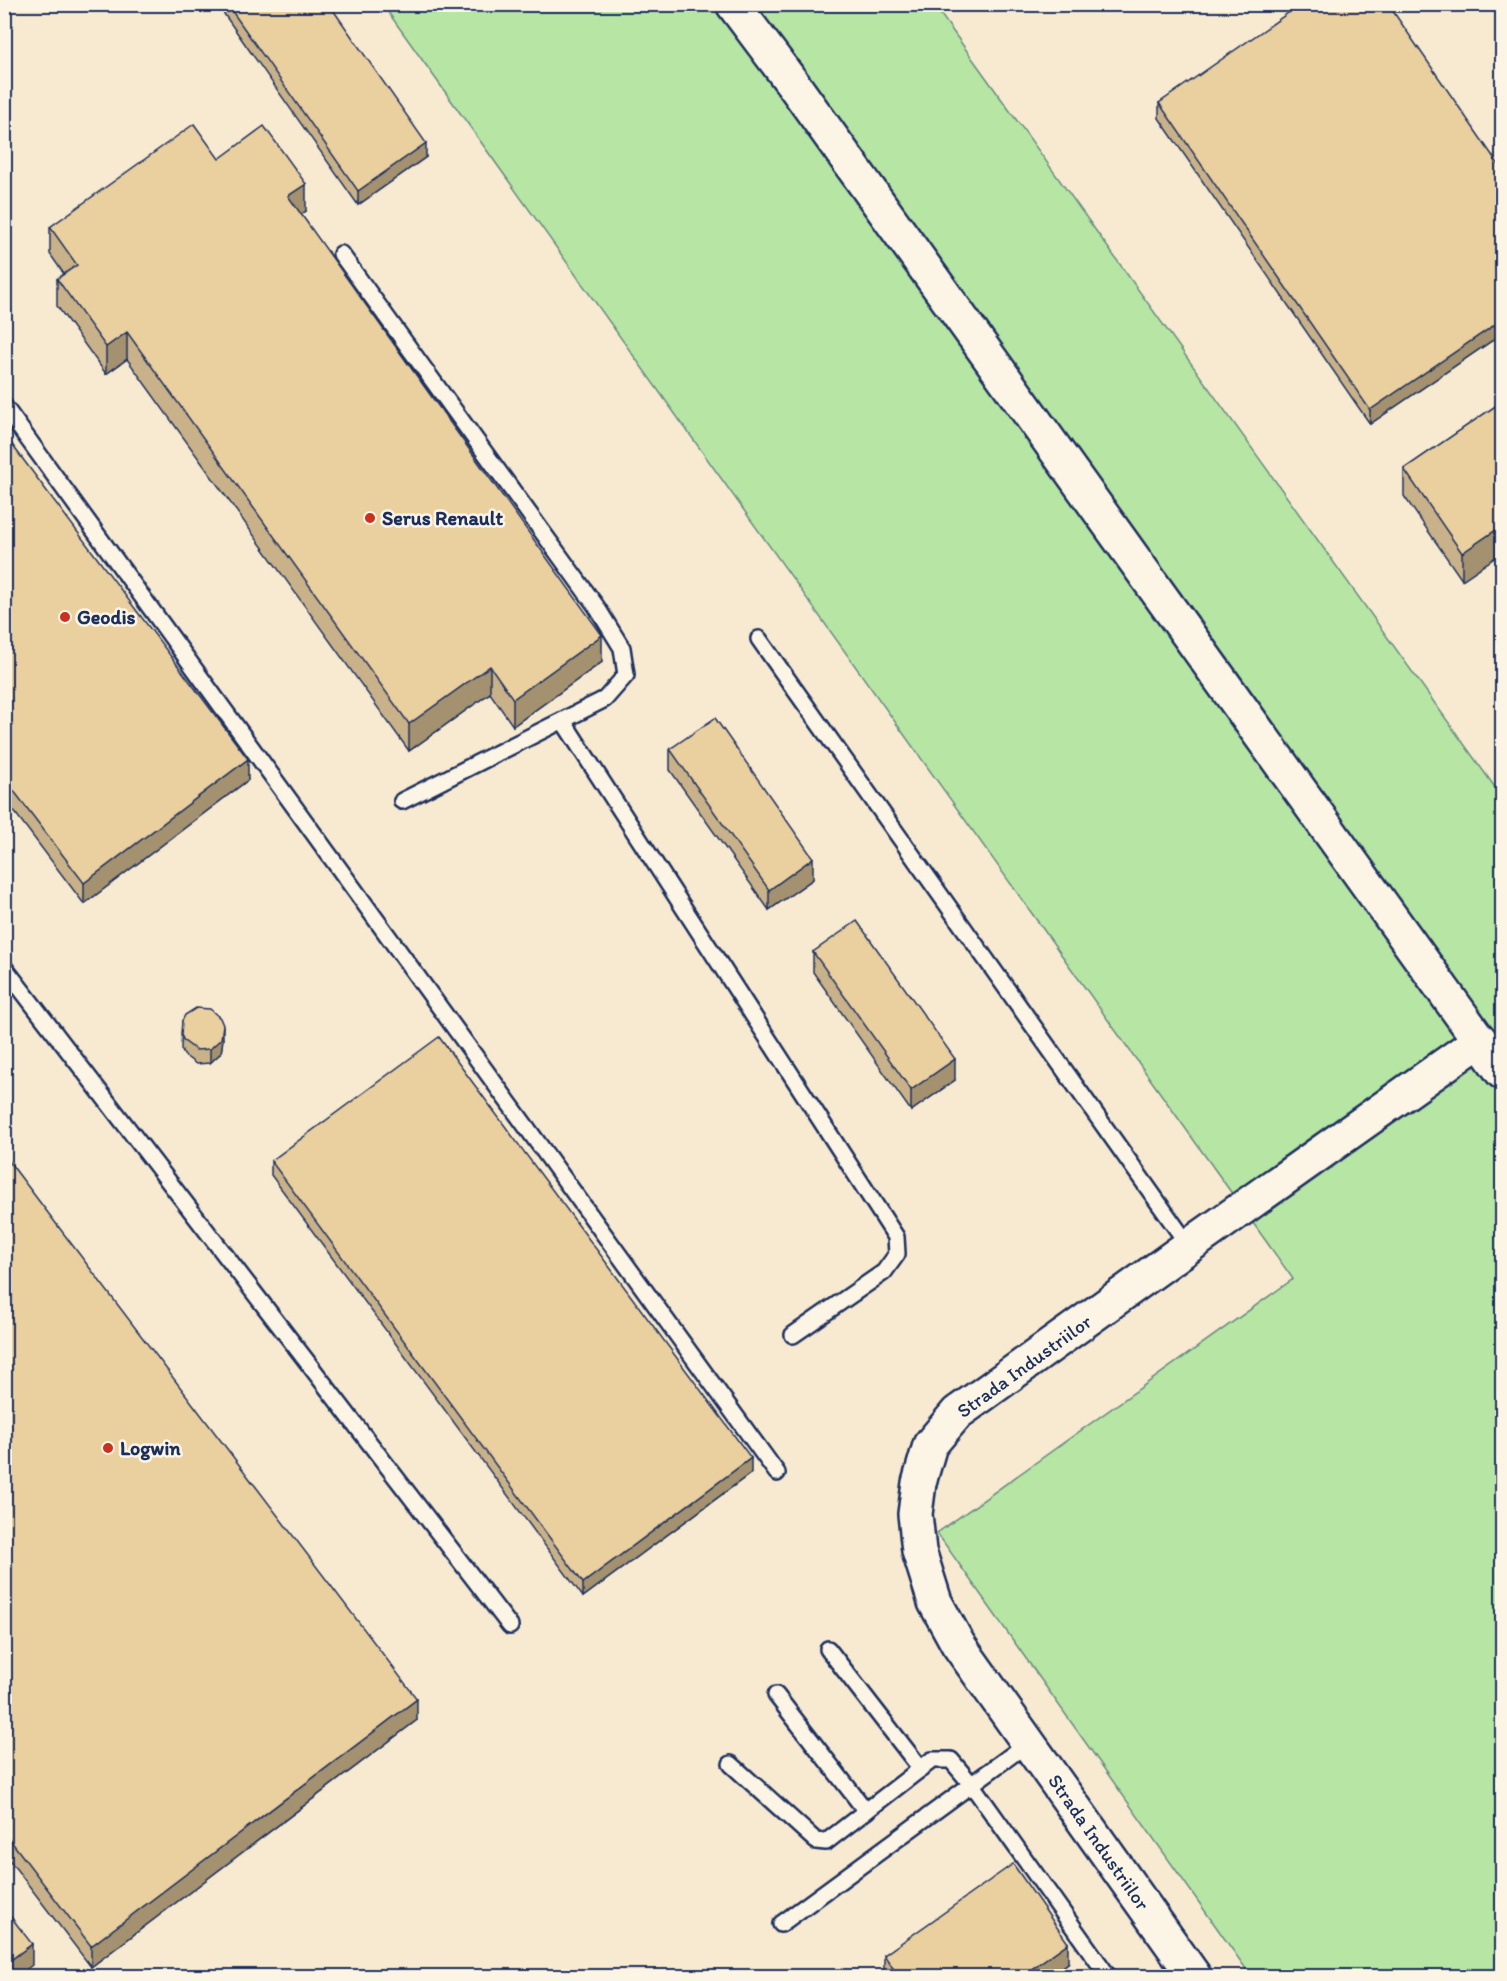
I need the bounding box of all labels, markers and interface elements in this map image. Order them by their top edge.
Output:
place label: Serus Renault [382,506,503,530]
marker: Serus Renault [363,511,377,525]
place label: Geodis [77,605,136,629]
marker: Geodis [58,610,72,624]
street label: Strada Industriilor [952,1309,1096,1423]
place label: Logwin [120,1436,181,1461]
marker: Logwin [101,1441,115,1455]
street label: Strada Industriilor [1043,1769,1155,1915]

